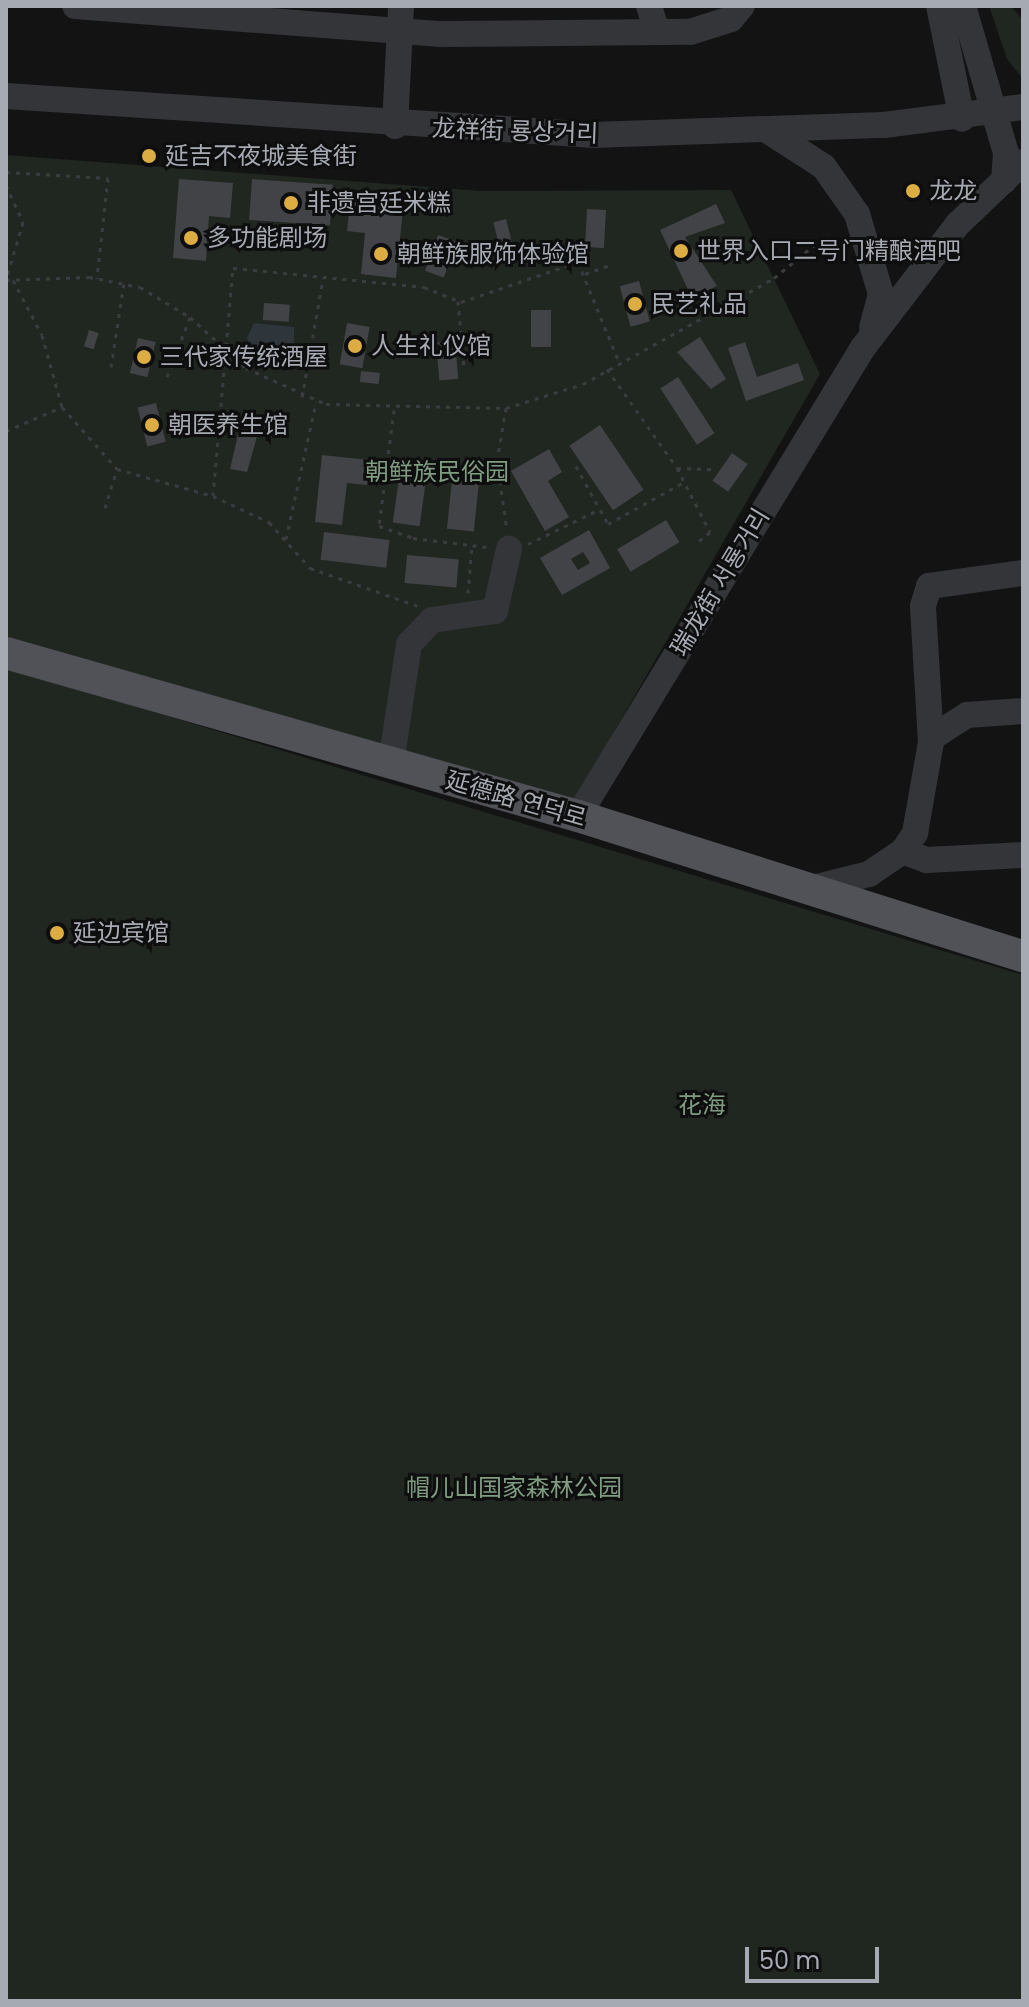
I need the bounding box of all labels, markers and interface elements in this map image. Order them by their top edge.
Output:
street label: 龙祥街 룡상거리 [431,114,599,148]
place label: 延吉不夜城美食街 [165,142,357,170]
marker: 延吉不夜城美食街 [140,147,158,165]
place label: 龙龙 [929,177,977,205]
marker: 龙龙 [904,182,922,200]
place label: 非遗宫廷米糕 [307,189,451,217]
marker: 非遗宫廷米糕 [282,194,300,212]
place label: 多功能剧场 [207,224,327,252]
marker: 多功能剧场 [182,229,200,247]
place label: 世界入口二号门精酿酒吧 [697,237,961,265]
place label: 朝鲜族服饰体验馆 [397,240,589,268]
marker: 世界入口二号门精酿酒吧 [672,242,690,260]
marker: 朝鲜族服饰体验馆 [372,245,390,263]
place label: 民艺礼品 [651,290,747,318]
marker: 民艺礼品 [626,295,644,313]
place label: 人生礼仪馆 [371,332,491,360]
marker: 人生礼仪馆 [346,337,364,355]
place label: 三代家传统酒屋 [160,343,328,371]
marker: 三代家传统酒屋 [135,348,153,366]
place label: 朝医养生馆 [168,411,288,439]
marker: 朝医养生馆 [143,416,161,434]
park label: 朝鲜族民俗园 [365,458,509,486]
street label: 瑞龙街 서룡거리 [665,503,775,661]
street label: 延德路 연덕로 [443,765,589,833]
place label: 延边宾馆 [73,919,169,947]
marker: 延边宾馆 [48,924,66,942]
park label: 花海 [678,1091,726,1119]
park label: 帽儿山国家森林公园 [406,1474,622,1502]
scale bar [749,1931,883,1981]
text: 50 m [759,1944,820,1977]

